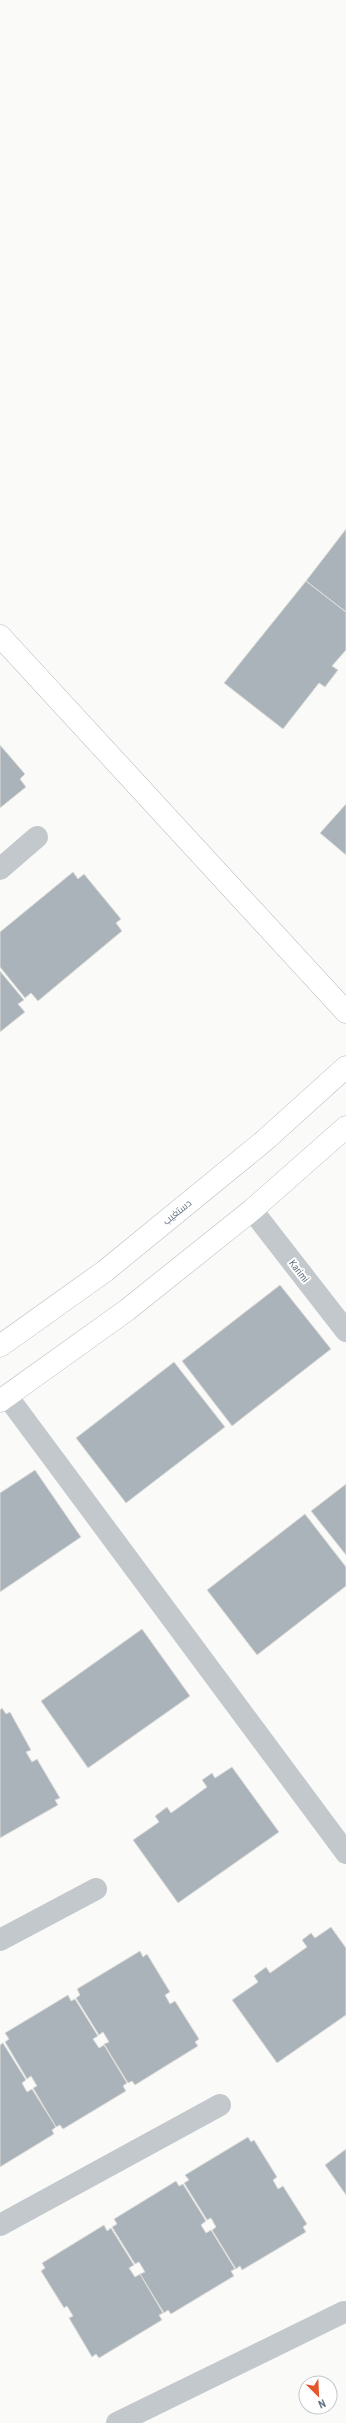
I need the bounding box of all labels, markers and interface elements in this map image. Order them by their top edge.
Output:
street label: دستغیب [161,1197,194,1227]
street label: Karimi [287,1258,311,1284]
north arrow [298,2375,338,2415]
text: N [316,2396,328,2411]

